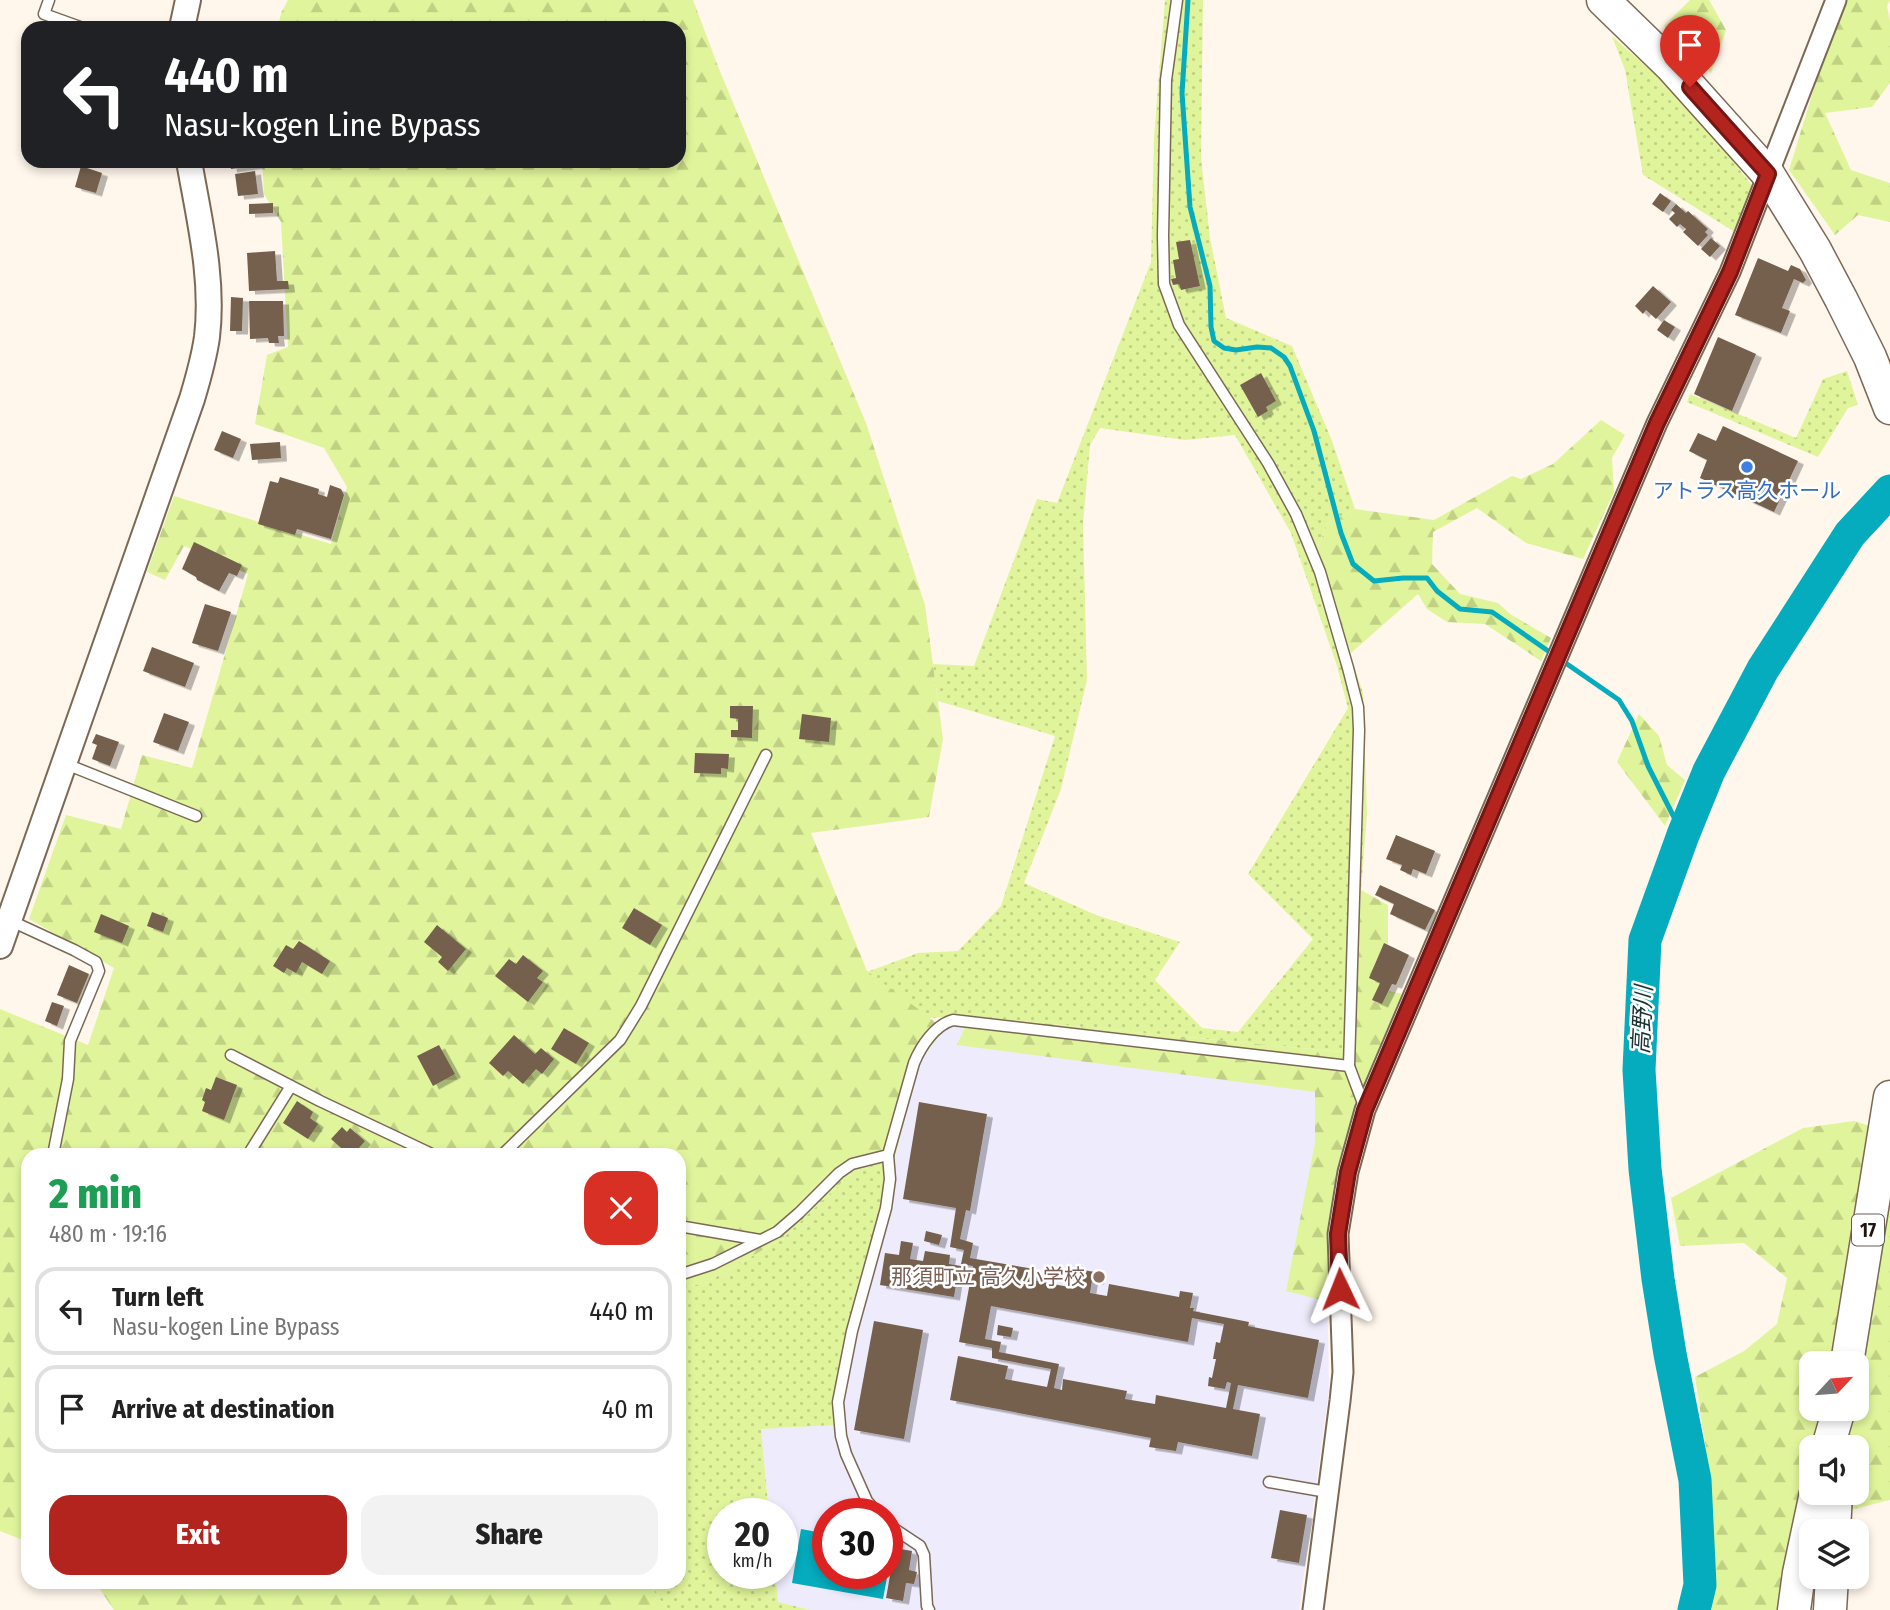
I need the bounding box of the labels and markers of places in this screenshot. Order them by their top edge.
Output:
pin [1660,15,1720,87]
marker: アトラス高久ホール [1739,459,1755,475]
place label: アトラス高久ホール [1653,478,1841,504]
place label: 那須町立 高久小学校 [891,1264,1085,1290]
marker: 那須町立 高久小学校 [1091,1269,1107,1285]

